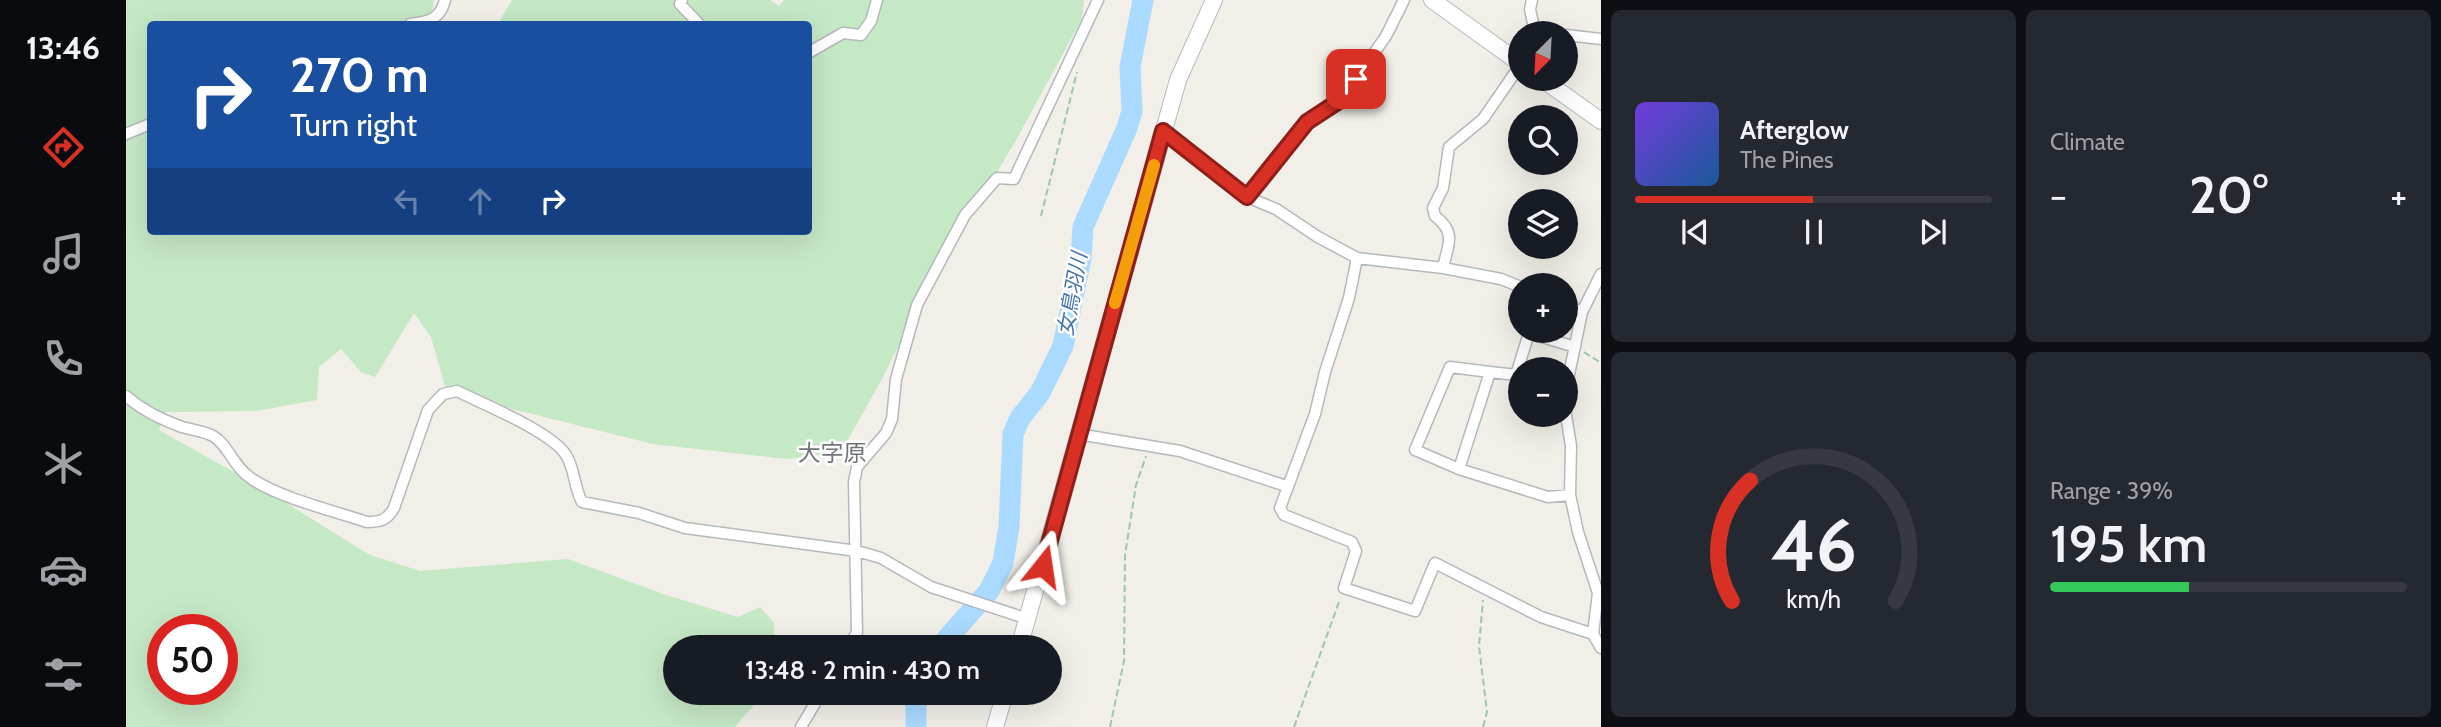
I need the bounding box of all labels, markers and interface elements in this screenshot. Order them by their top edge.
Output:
north arrow [1508,21,1578,91]
map controls [1508,21,1578,427]
text: 13:46 [26,28,100,67]
text: 270 m [290,45,429,104]
icon: right [175,49,266,140]
pin [1326,49,1386,109]
icon: arrive [1337,60,1375,98]
text: Turn right [290,105,417,144]
button: search [1508,105,1578,175]
text: Afterglow [1740,114,1849,146]
icon: directions [39,123,88,172]
text: Climate [2050,128,2125,156]
text: The Pines [1740,146,1834,174]
text: 20° [2189,163,2268,226]
text: − [2050,172,2067,219]
text: + [2390,172,2407,219]
icon: left [388,182,426,220]
icon: ahead [461,182,499,220]
icon: right [534,182,572,220]
button: layers [1508,189,1578,259]
icon: previous [1676,213,1714,251]
icon: pause [1795,213,1833,251]
icon: next [1914,213,1952,251]
icon: music [39,229,88,278]
water label: 女鳥羽川 [1052,248,1092,338]
button: + [1508,273,1578,343]
icon: phone [39,334,88,383]
button: − [1508,357,1578,427]
icon: climate [39,439,88,488]
district label: 大字原 [798,439,867,467]
text: Range · 39% [2050,477,2173,505]
text: 46 [1770,501,1857,589]
text: 195 km [2050,512,2207,575]
position arrow [1006,529,1080,603]
icon: car [39,545,88,594]
text: km/h [1786,583,1841,613]
speed limit sign: 50 [147,614,238,705]
icon: filters [39,650,88,699]
text: 13:48 · 2 min · 430 m [745,654,980,686]

